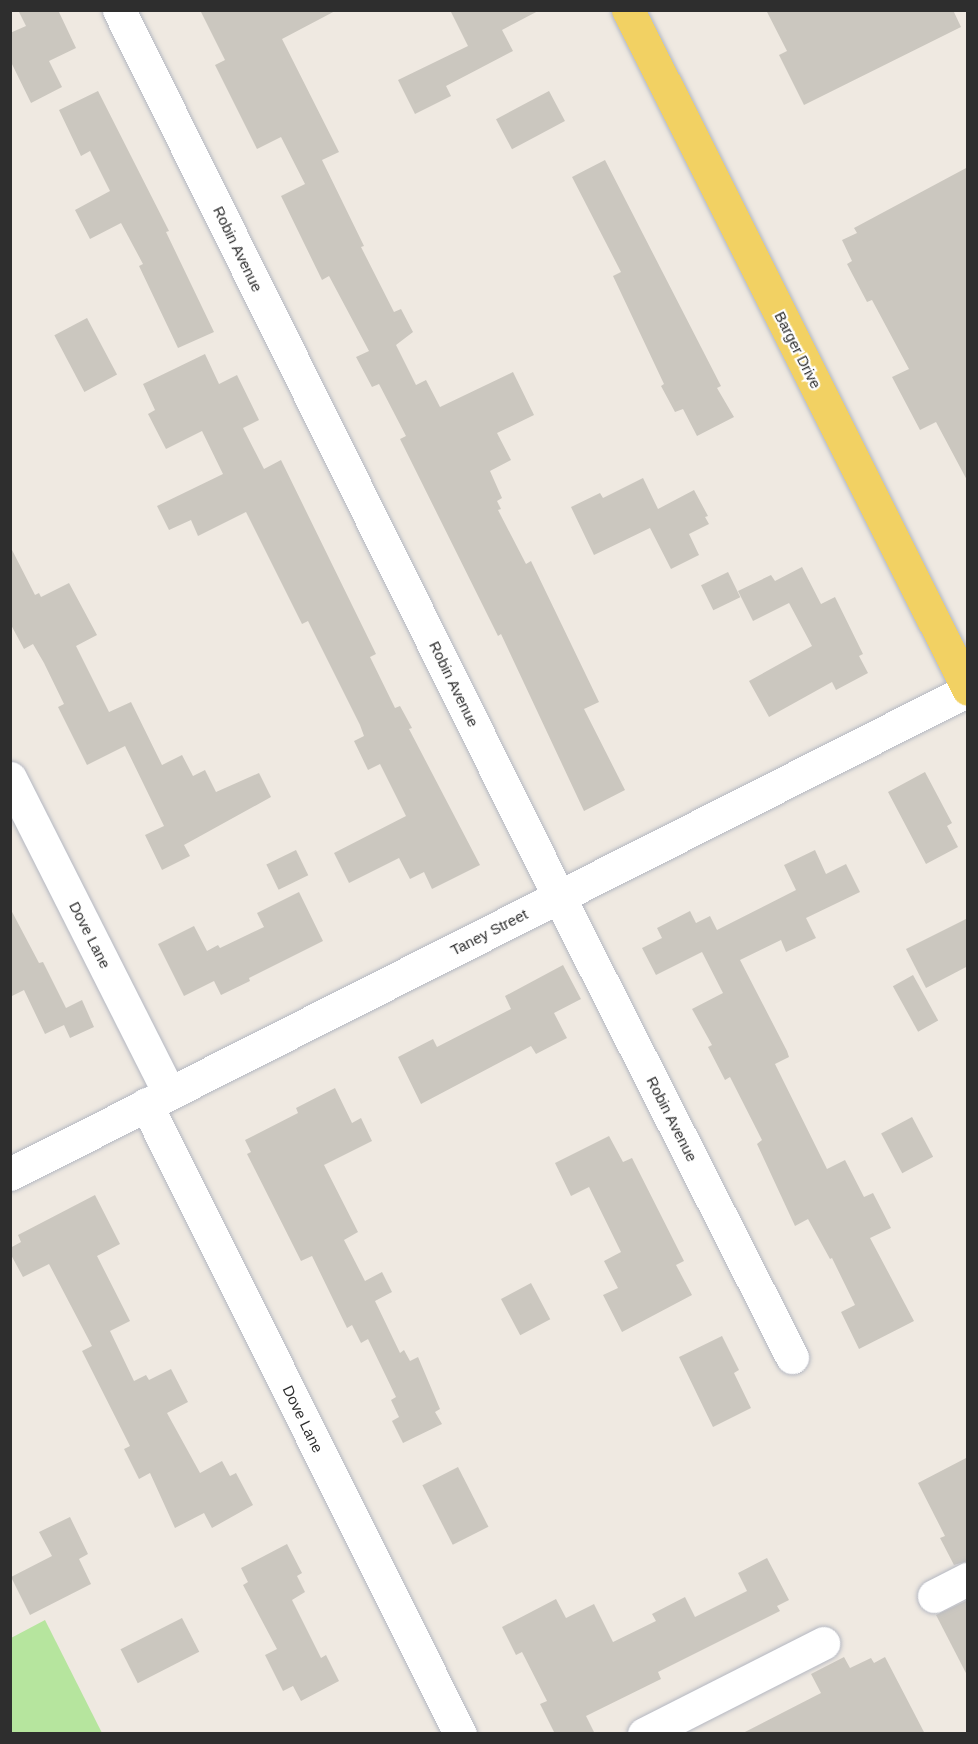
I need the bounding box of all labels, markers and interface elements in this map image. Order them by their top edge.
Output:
street label: Robin Avenue [209,203,267,295]
street label: Barger Drive [771,308,825,392]
street label: Robin Avenue [425,638,483,730]
street label: Dove Lane [66,899,114,971]
street label: Taney Street [447,905,531,959]
street label: Robin Avenue [643,1073,701,1165]
street label: Dove Lane [279,1382,327,1456]

